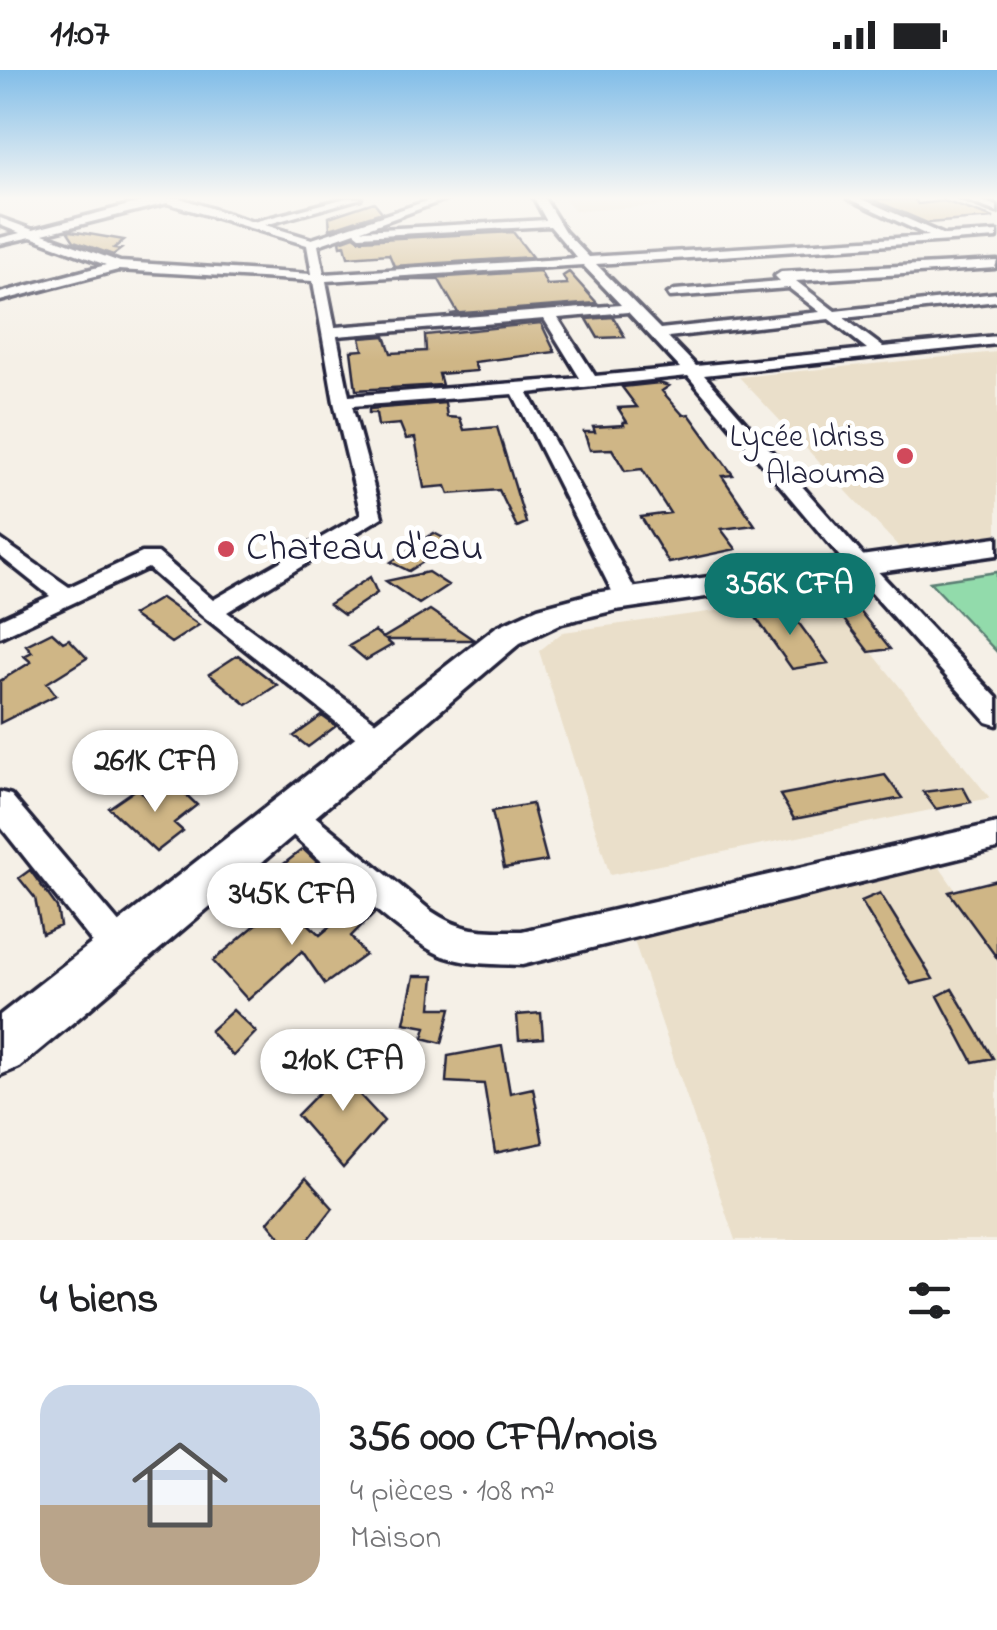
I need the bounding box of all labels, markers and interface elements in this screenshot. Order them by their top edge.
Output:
text: 11:07 [50,7,109,63]
place label: Lycée Idriss Alaouma [730,415,885,499]
marker: Lycée Idriss Alaouma [894,445,916,467]
place label: Chateau d'eau [246,520,483,579]
marker: Chateau d'eau [215,538,237,560]
pin: 356K CFA [687,553,893,638]
text: 356K CFA [726,562,854,609]
pin: 261K CFA [52,730,258,815]
text: 261K CFA [94,739,216,786]
pin: 345K CFA [189,863,395,948]
text: 345K CFA [229,872,355,919]
pin: 210K CFA [240,1029,446,1114]
text: 210K CFA [282,1038,404,1085]
text: 4 biens [40,1270,158,1331]
icon: filters [902,1273,957,1328]
text: 356 000 CFA/mois [350,1408,658,1469]
icon: home [120,1425,240,1545]
text: 4 pièces · 108 m² [350,1469,555,1516]
text: Maison [350,1516,441,1563]

